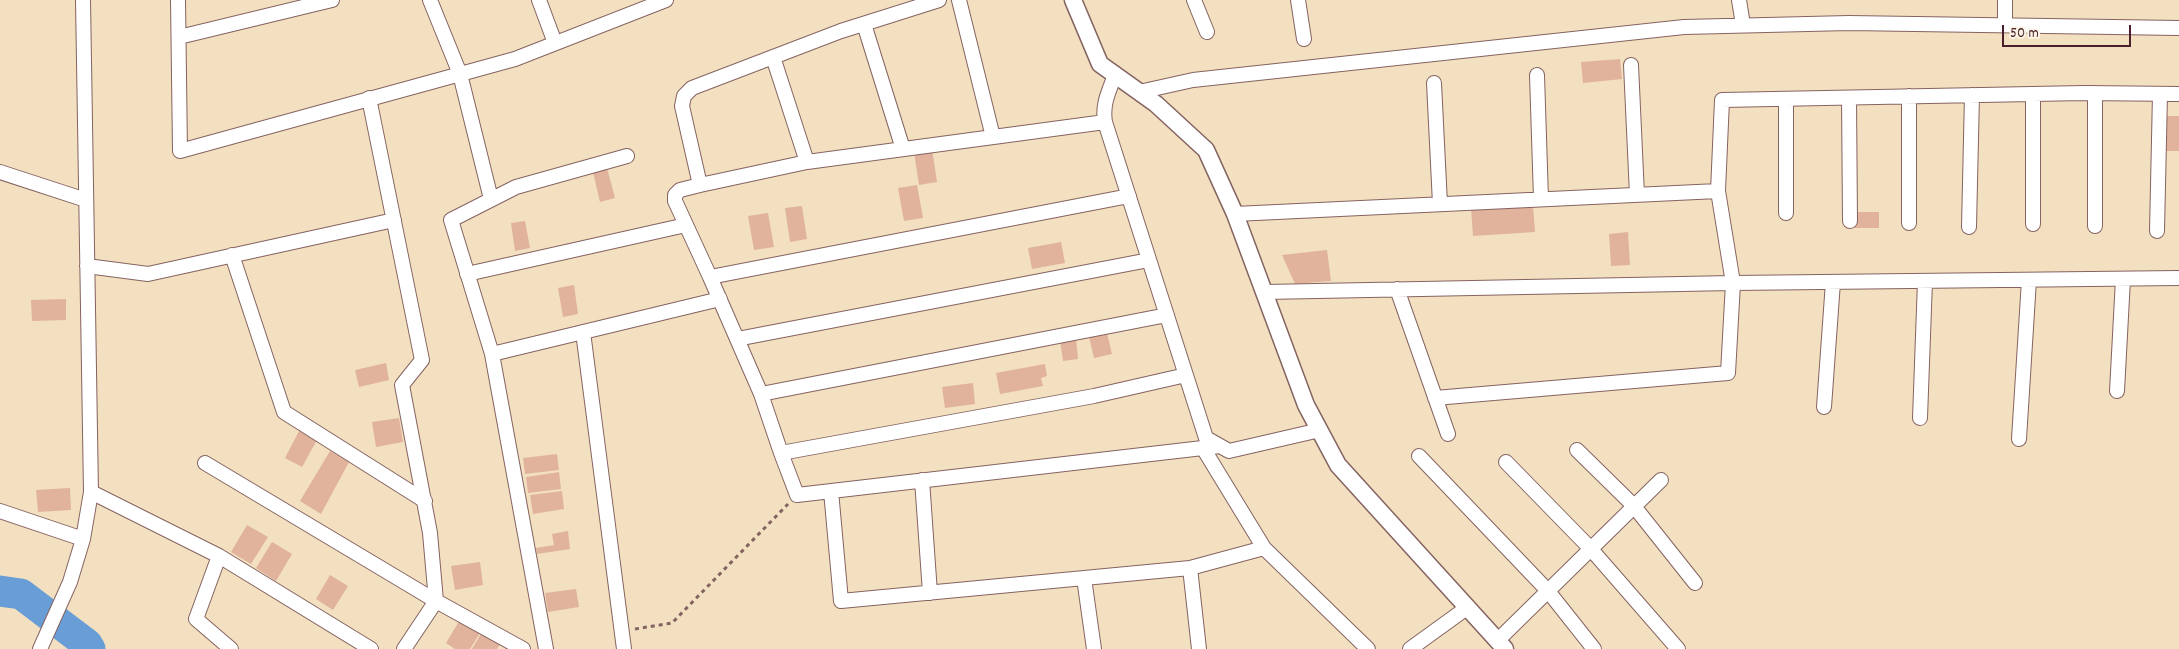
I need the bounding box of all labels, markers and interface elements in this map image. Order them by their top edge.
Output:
scale bar [2004,15,2133,47]
text: 50 m [2010,23,2039,45]

